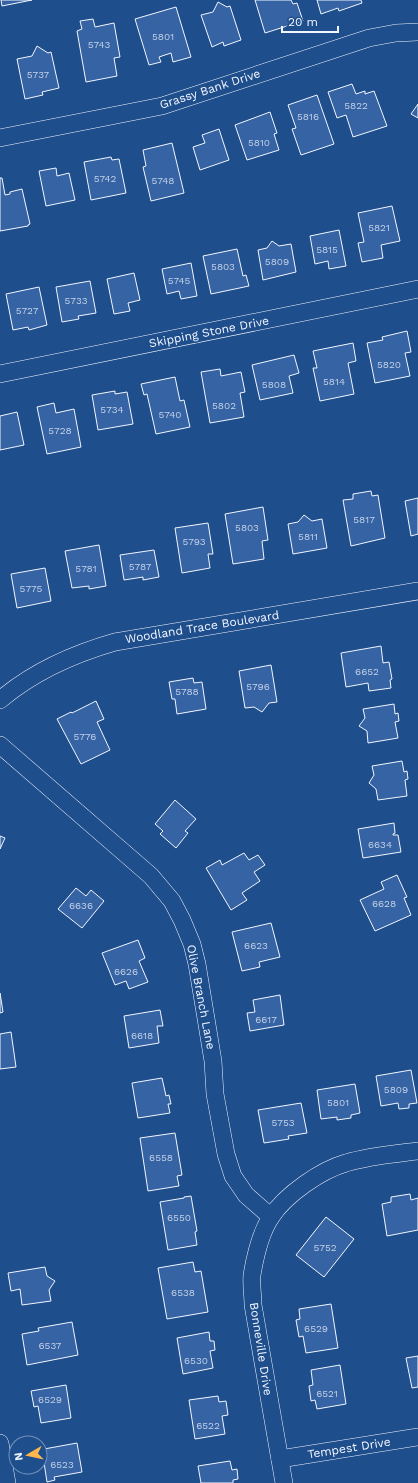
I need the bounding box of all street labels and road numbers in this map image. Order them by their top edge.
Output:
street label: Grassy Bank Drive [158,66,262,112]
street label: Skipping Stone Drive [148,313,270,351]
street label: Woodland Trace Boulevard [124,608,280,646]
street label: Olive Branch Lane [184,943,218,1051]
street label: Bonneville Drive [247,1301,275,1397]
street label: Tempest Drive [306,1435,392,1461]

